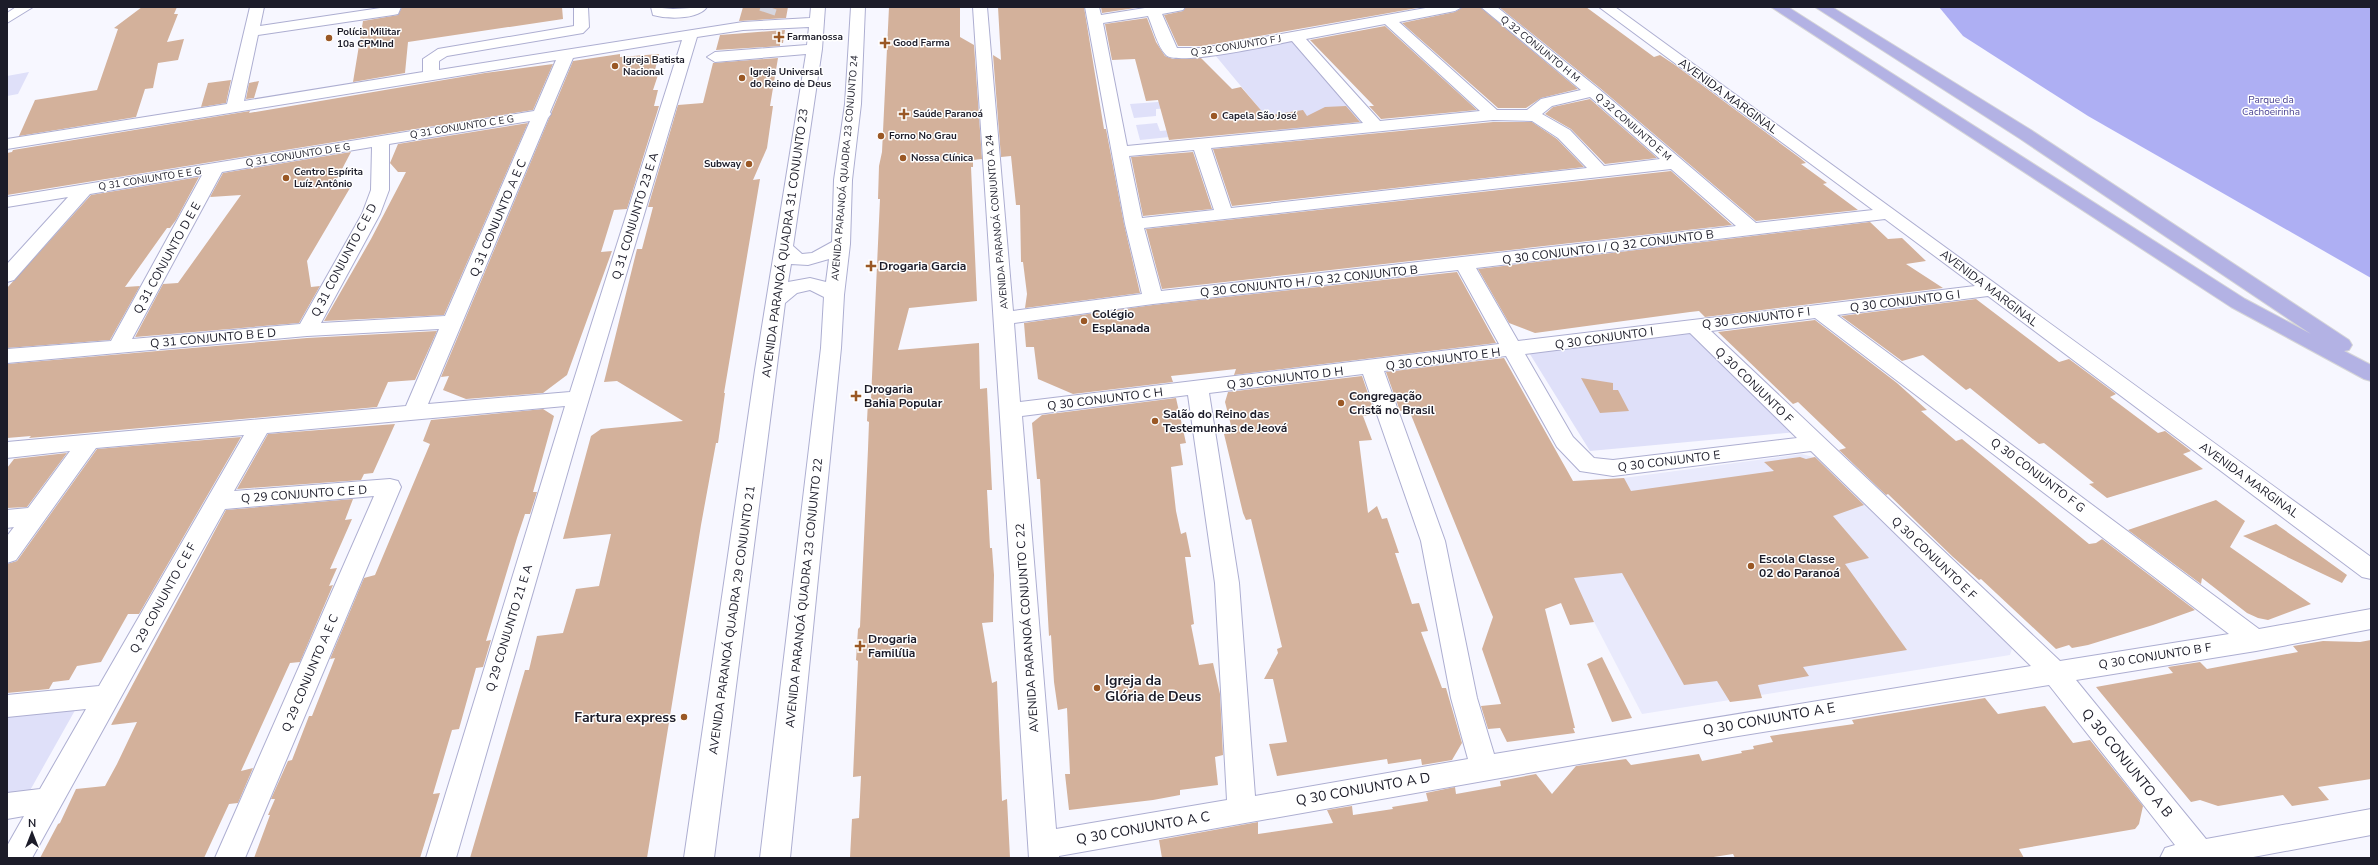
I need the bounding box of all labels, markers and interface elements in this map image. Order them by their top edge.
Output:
street label: Q 32 CONJUNTO H M [1497,12,1583,86]
place label: Polícia Militar 10a CPMInd [337,25,400,51]
place label: Farmanossa [787,30,843,44]
marker: Farmanossa [774,32,784,42]
street label: Q 32 CONJUNTO F J [1190,32,1282,60]
marker: Polícia Militar 10a CPMInd [324,33,334,43]
place label: Good Farma [893,36,950,50]
marker: Good Farma [880,38,890,48]
place label: Igreja Batista Nacional [623,53,685,79]
street label: AVENIDA PARANOÁ QUADRA 23 CONJUNTO 24 [828,55,862,281]
street label: AVENIDA MARGINAL [1675,55,1781,138]
marker: Igreja Batista Nacional [610,61,620,71]
place label: Igreja Universal do Reino de Deus [750,65,831,91]
marker: Igreja Universal do Reino de Deus [737,73,747,83]
street label: Q 32 CONJUNTO E M [1592,90,1674,164]
park label: Parque da Cachoeirinha [2242,93,2300,119]
place label: Saúde Paranoá [913,107,983,121]
street label: AVENIDA PARANOÁ QUADRA 31 CONJUNTO 23 [758,108,812,378]
marker: Saúde Paranoá [898,108,910,120]
place label: Capela São José [1222,109,1297,123]
marker: Capela São José [1209,111,1219,121]
street label: Q 31 CONJUNTO C E G [409,112,515,142]
place label: Forno No Grau [889,129,957,143]
marker: Forno No Grau [876,131,886,141]
street label: AVENIDA PARANOÁ CONJUNTO A 24 [982,134,1012,310]
street label: Q 31 CONJUNTO D E G [245,140,351,170]
street label: Q 31 CONJUNTO 23 E A [608,150,662,282]
place label: Nossa Clínica [911,151,973,165]
marker: Nossa Clínica [898,153,908,163]
street label: Q 31 CONJUNTO A E C [466,157,530,279]
place label: Subway [704,157,742,171]
marker: Subway [744,159,754,169]
street label: Q 31 CONJUNTO E E G [97,164,203,194]
place label: Centro Espírita Luíz Antônio [294,165,363,191]
marker: Centro Espírita Luíz Antônio [281,173,291,183]
street label: Q 31 CONJUNTO D E E [130,199,204,317]
street label: Q 31 CONJUNTO C E D [307,200,381,320]
street label: Q 30 CONJUNTO I / Q 32 CONJUNTO B [1501,226,1715,268]
street label: AVENIDA MARGINAL [1937,246,2042,330]
place label: Drogaria Garcia [879,258,966,274]
marker: Drogaria Garcia [866,261,876,271]
street label: Q 30 CONJUNTO H / Q 32 CONJUNTO B [1199,262,1419,300]
street label: Q 30 CONJUNTO G I [1849,286,1961,316]
street label: Q 30 CONJUNTO F I [1701,303,1811,333]
place label: Colégio Esplanada [1092,306,1150,336]
marker: Colégio Esplanada [1079,316,1089,326]
street label: Q 30 CONJUNTO I [1554,323,1654,353]
street label: Q 31 CONJUNTO B E D [149,325,277,351]
street label: Q 30 CONJUNTO E H [1385,344,1501,374]
street label: Q 30 CONJUNTO F [1711,344,1797,427]
street label: Q 30 CONJUNTO D H [1226,363,1344,393]
place label: Drogaria Bahia Popular [864,381,943,411]
street label: Q 30 CONJUNTO C H [1046,384,1164,414]
place label: Congregação Cristã no Brasil [1349,388,1435,418]
marker: Drogaria Bahia Popular [851,391,861,401]
marker: Congregação Cristã no Brasil [1336,398,1346,408]
place label: Salão do Reino das Testemunhas de Jeová [1163,406,1287,436]
marker: Salão do Reino das Testemunhas de Jeová [1150,416,1160,426]
street label: Q 30 CONJUNTO F G [1987,434,2089,516]
street label: AVENIDA MARGINAL [2196,439,2302,522]
street label: Q 30 CONJUNTO E [1617,447,1721,475]
street label: AVENIDA PARANOÁ QUADRA 23 CONJUNTO 22 [782,457,826,729]
street label: Q 29 CONJUNTO C E D [240,482,368,506]
street label: AVENIDA PARANOÁ QUADRA 29 CONJUNTO 21 [705,485,759,755]
street label: Q 30 CONJUNTO E F [1888,513,1980,603]
street label: AVENIDA PARANOÁ CONJUNTO C 22 [1012,523,1042,733]
street label: Q 29 CONJUNTO C E F [126,540,200,656]
place label: Escola Classe 02 do Paranoá [1759,551,1840,581]
marker: Escola Classe 02 do Paranoá [1746,561,1756,571]
street label: Q 29 CONJUNTO 21 E A [482,562,536,694]
street label: Q 29 CONJUNTO A E C [278,612,342,734]
place label: Drogaria Familília [868,631,917,661]
street label: Q 30 CONJUNTO B F [2097,639,2213,673]
marker: Drogaria Familília [855,641,865,651]
place label: Igreja da Glória de Deus [1105,671,1201,706]
marker: Igreja da Glória de Deus [1092,683,1102,693]
street label: Q 30 CONJUNTO A E [1701,698,1837,740]
street label: Q 30 CONJUNTO A B [2077,704,2177,822]
place label: Fartura express [574,708,676,727]
marker: Fartura express [679,712,689,722]
street label: Q 30 CONJUNTO A D [1294,768,1432,810]
street label: Q 30 CONJUNTO A C [1075,807,1211,849]
north arrow [12,813,52,853]
text: N [28,816,36,831]

